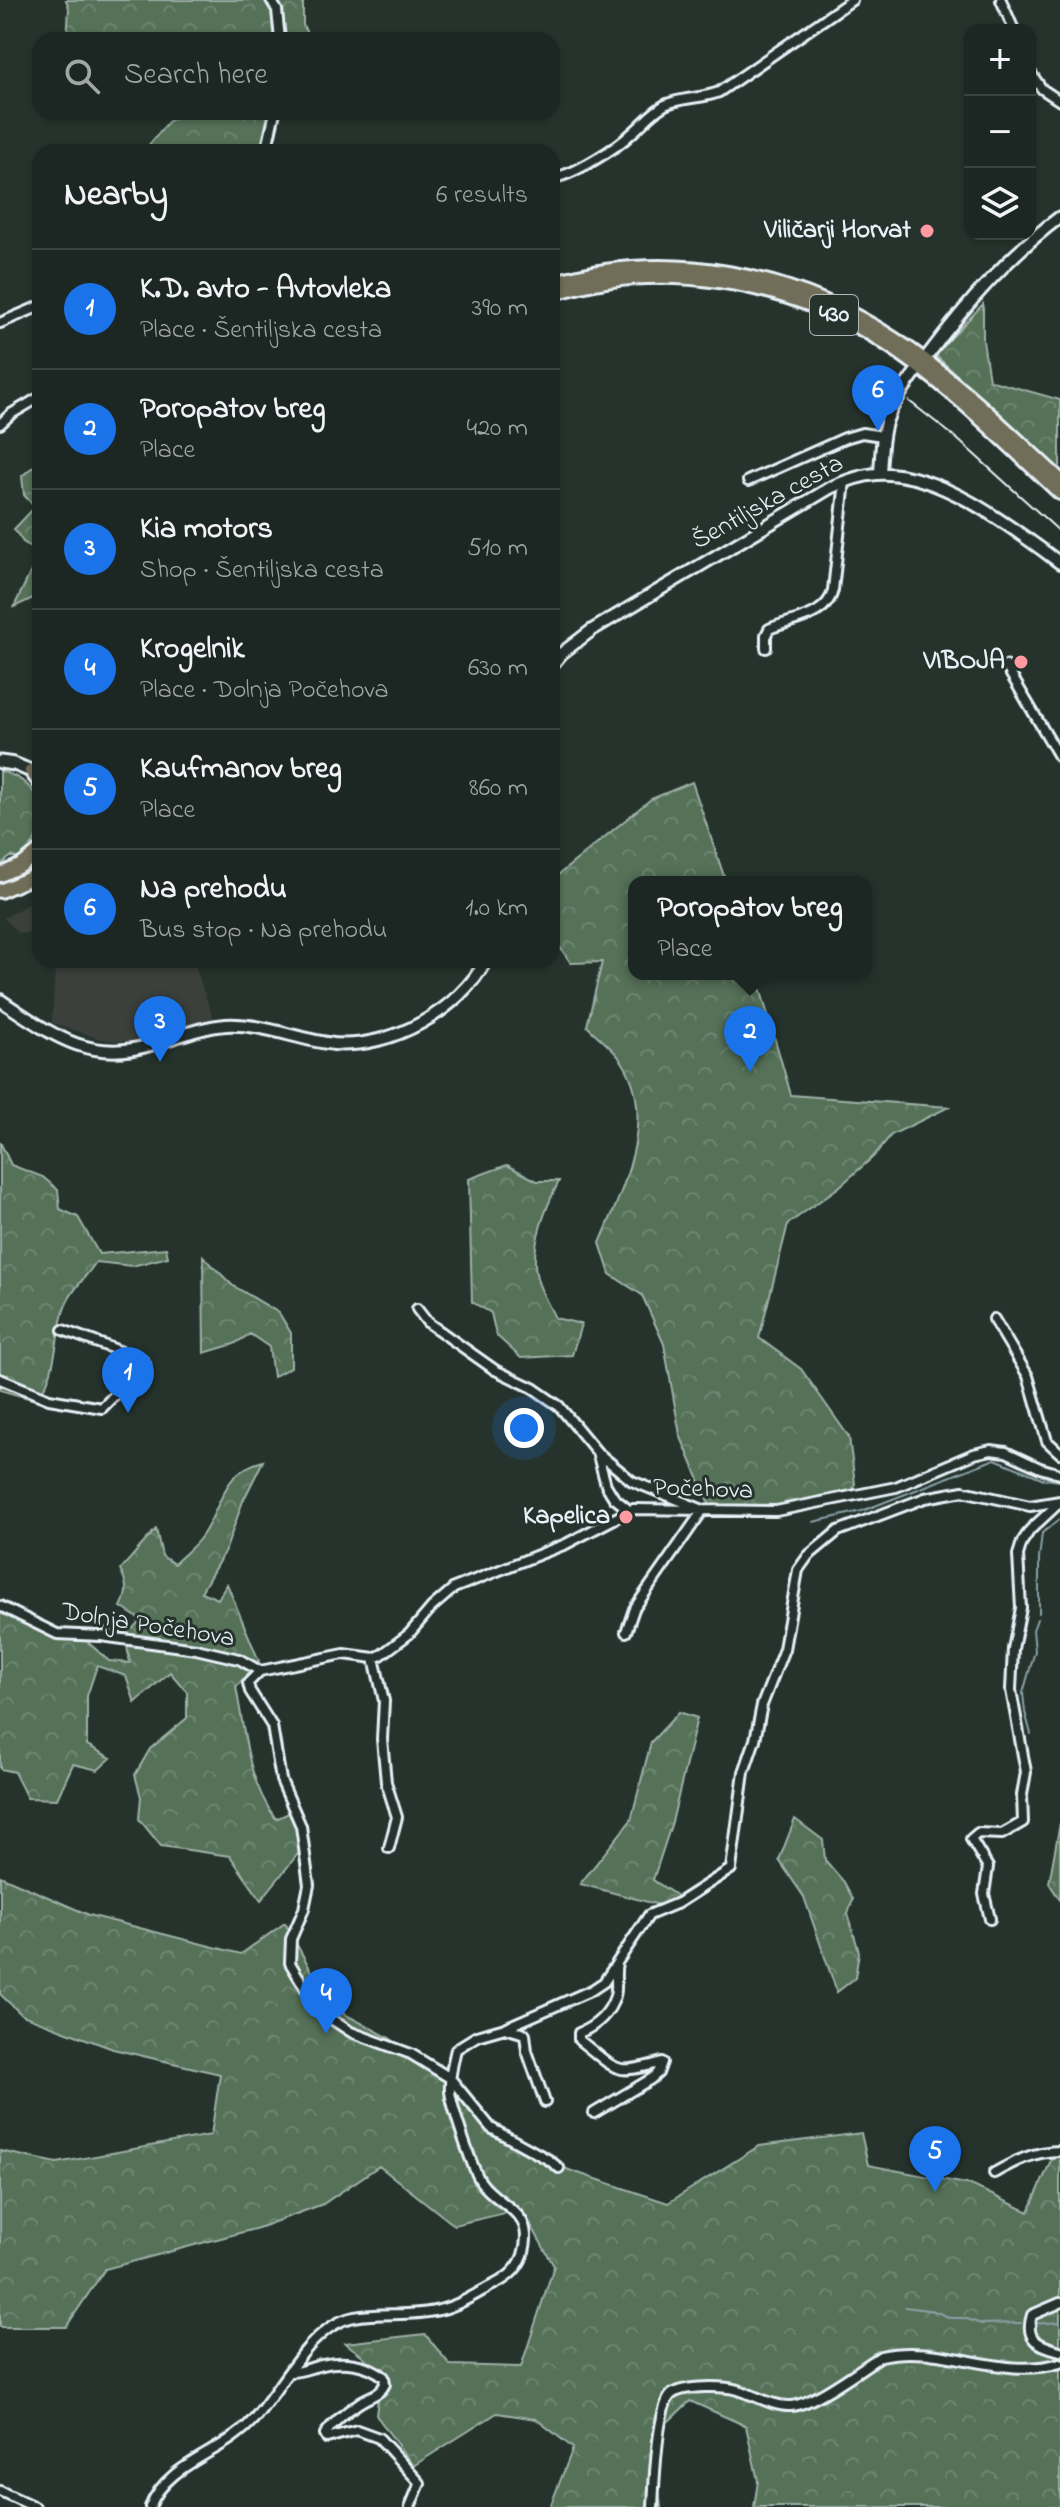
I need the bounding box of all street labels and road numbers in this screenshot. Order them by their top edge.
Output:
road number: 430 [810,295,858,335]
street label: Šentiljska cesta [685,446,851,560]
street label: Počehova [652,1469,754,1511]
street label: Dolnja Počehova [58,1593,237,1658]

